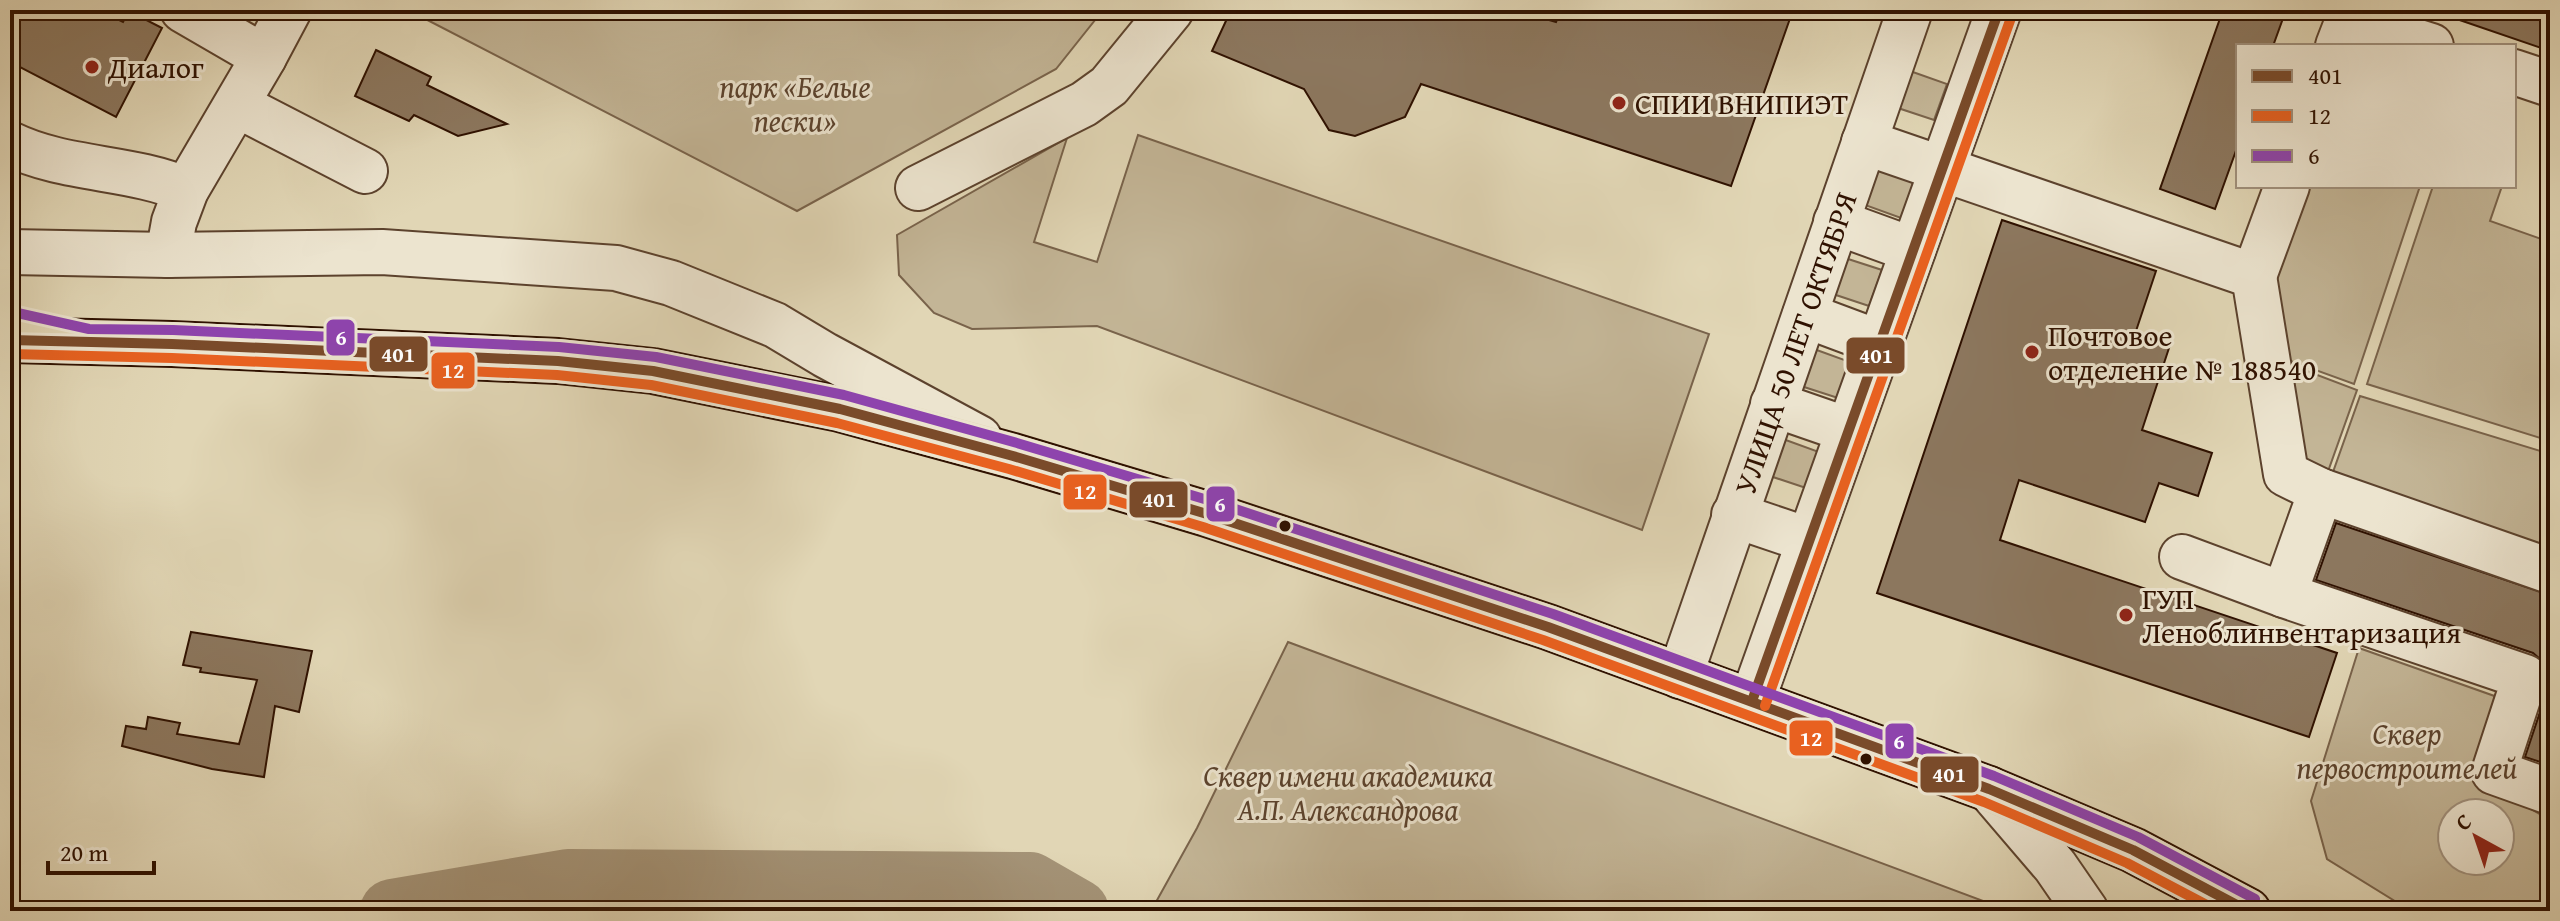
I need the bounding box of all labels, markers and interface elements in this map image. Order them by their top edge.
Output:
legend [2236,44,2516,188]
place label: Диалог [107,45,204,89]
marker: Диалог [83,58,101,76]
text: 401 [2308,58,2343,93]
park label: парк «Белые пески» [719,64,871,142]
place label: СПИИ ВНИПИЭТ [1635,81,1849,125]
marker: СПИИ ВНИПИЭТ [1610,94,1628,112]
text: 12 [2308,98,2331,133]
text: 6 [2308,138,2320,173]
street label: УЛИЦА 50 ЛЕТ ОКТЯБРЯ [1722,186,1868,500]
place label: Почтовое отделение № 188540 [2048,313,2316,391]
line badge: 6 [325,318,356,357]
text: 6 [335,321,347,353]
line badge: 401 [368,335,429,373]
line badge: 401 [1845,336,1906,375]
text: 401 [381,338,415,370]
text: 401 [1859,339,1893,371]
marker: Почтовое отделение № 188540 [2023,343,2041,361]
line badge: 12 [430,351,476,390]
text: 12 [442,354,464,386]
line badge: 12 [1062,473,1108,511]
text: 12 [1074,475,1096,507]
line badge: 401 [1128,480,1189,519]
text: 401 [1142,483,1176,515]
line badge: 6 [1205,485,1236,523]
text: 6 [1214,488,1226,520]
unlabelled marker [1277,518,1293,534]
place label: ГУП Леноблинвентаризация [2142,576,2461,654]
marker: ГУП Леноблинвентаризация [2117,606,2135,624]
park label: Сквер первостроителей [2296,711,2518,789]
line badge: 12 [1788,719,1834,757]
text: 12 [1800,722,1822,754]
line badge: 6 [1884,722,1915,760]
text: 6 [1893,725,1905,757]
unlabelled marker [1858,751,1874,767]
park label: Сквер имени академика А.П. Александрова [1203,753,1493,831]
line badge: 401 [1919,755,1980,794]
text: 401 [1932,758,1966,790]
north arrow [2436,797,2516,877]
text: С [2448,805,2478,838]
scale bar [48,825,154,875]
text: 20 m [60,835,108,870]

